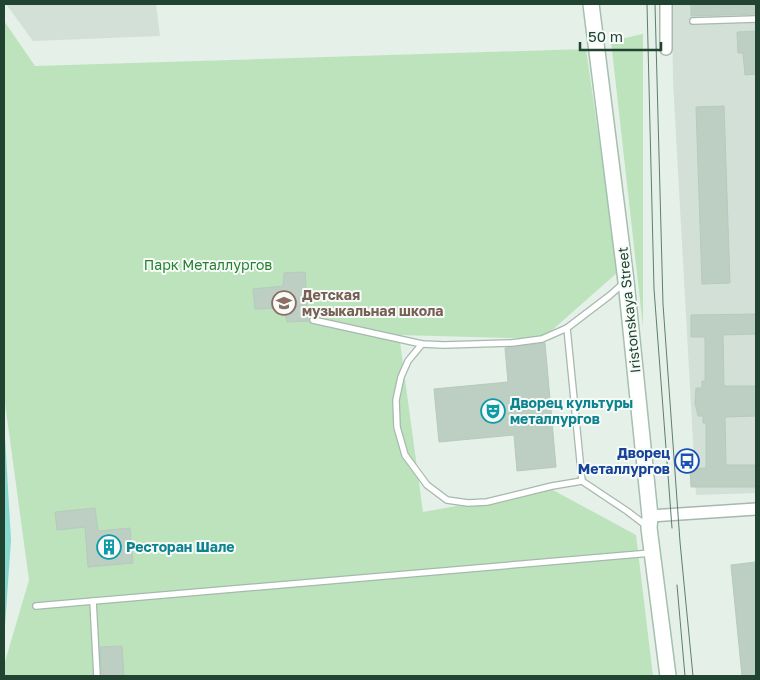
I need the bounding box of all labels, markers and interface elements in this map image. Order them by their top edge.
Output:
scale bar [580,20,661,52]
text: 50 m [588,27,623,45]
street label: Iristonskaya Street [613,246,644,374]
park label: Парк Металлургов [144,256,272,273]
place label: Детская музыкальная школа [302,286,443,319]
school or university icon: Детская музыкальная школа [271,290,297,316]
place label: Дворец культуры металлургов [510,394,633,427]
theatre icon: Дворец культуры металлургов [480,398,506,424]
place label: Дворец Металлургов [578,444,670,477]
bus stop icon: Дворец Металлургов [674,448,700,474]
building icon: Ресторан Шале [96,534,122,560]
place label: Ресторан Шале [126,538,235,555]

